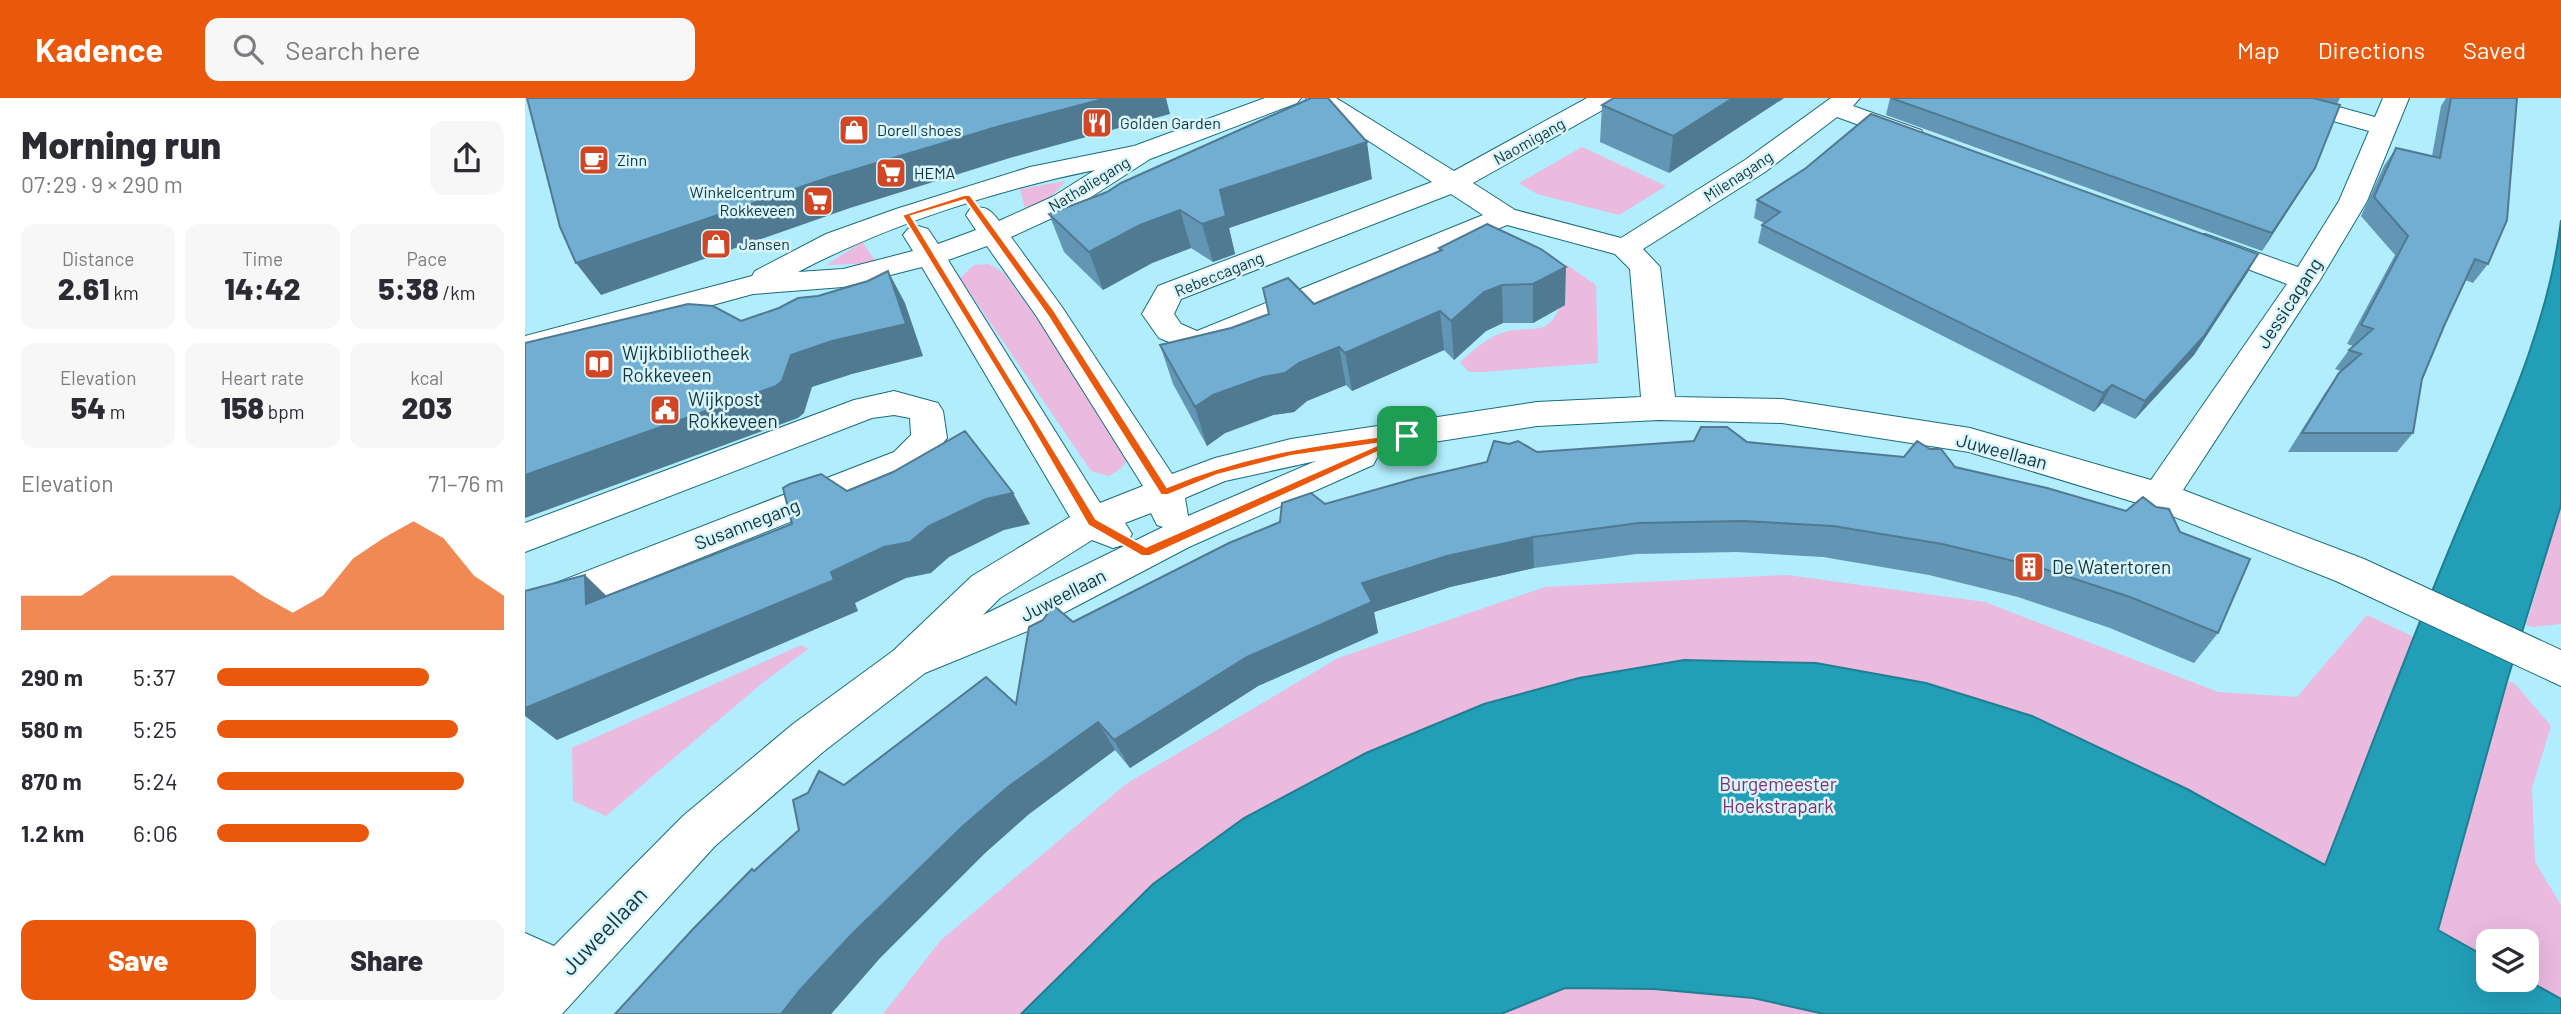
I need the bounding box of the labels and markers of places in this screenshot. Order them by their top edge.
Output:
restaurant icon: Golden Garden [1080,106,1114,140]
shop icon: Dorell shoes [837,113,871,147]
place label: Golden Garden [1120,113,1221,132]
place label: Dorell shoes [877,120,961,139]
cafe icon: Zinn [577,143,611,177]
place label: Zinn [617,150,647,169]
supermarket icon: HEMA [874,156,908,190]
place label: HEMA [914,163,956,182]
place label: Winkelcentrum Rokkeveen [689,182,795,219]
supermarket icon: Winkelcentrum Rokkeveen [801,184,835,218]
shop icon: Jansen [699,227,733,261]
place label: Jansen [739,234,790,253]
place label: Wijkbibliotheek Rokkeveen [622,341,750,386]
library icon: Wijkbibliotheek Rokkeveen [582,347,616,381]
place label: Wijkpost Rokkeveen [688,387,778,432]
public building icon: Wijkpost Rokkeveen [648,393,682,427]
pin [1377,406,1437,466]
building icon: De Watertoren [2012,550,2046,584]
place label: De Watertoren [2052,555,2171,578]

